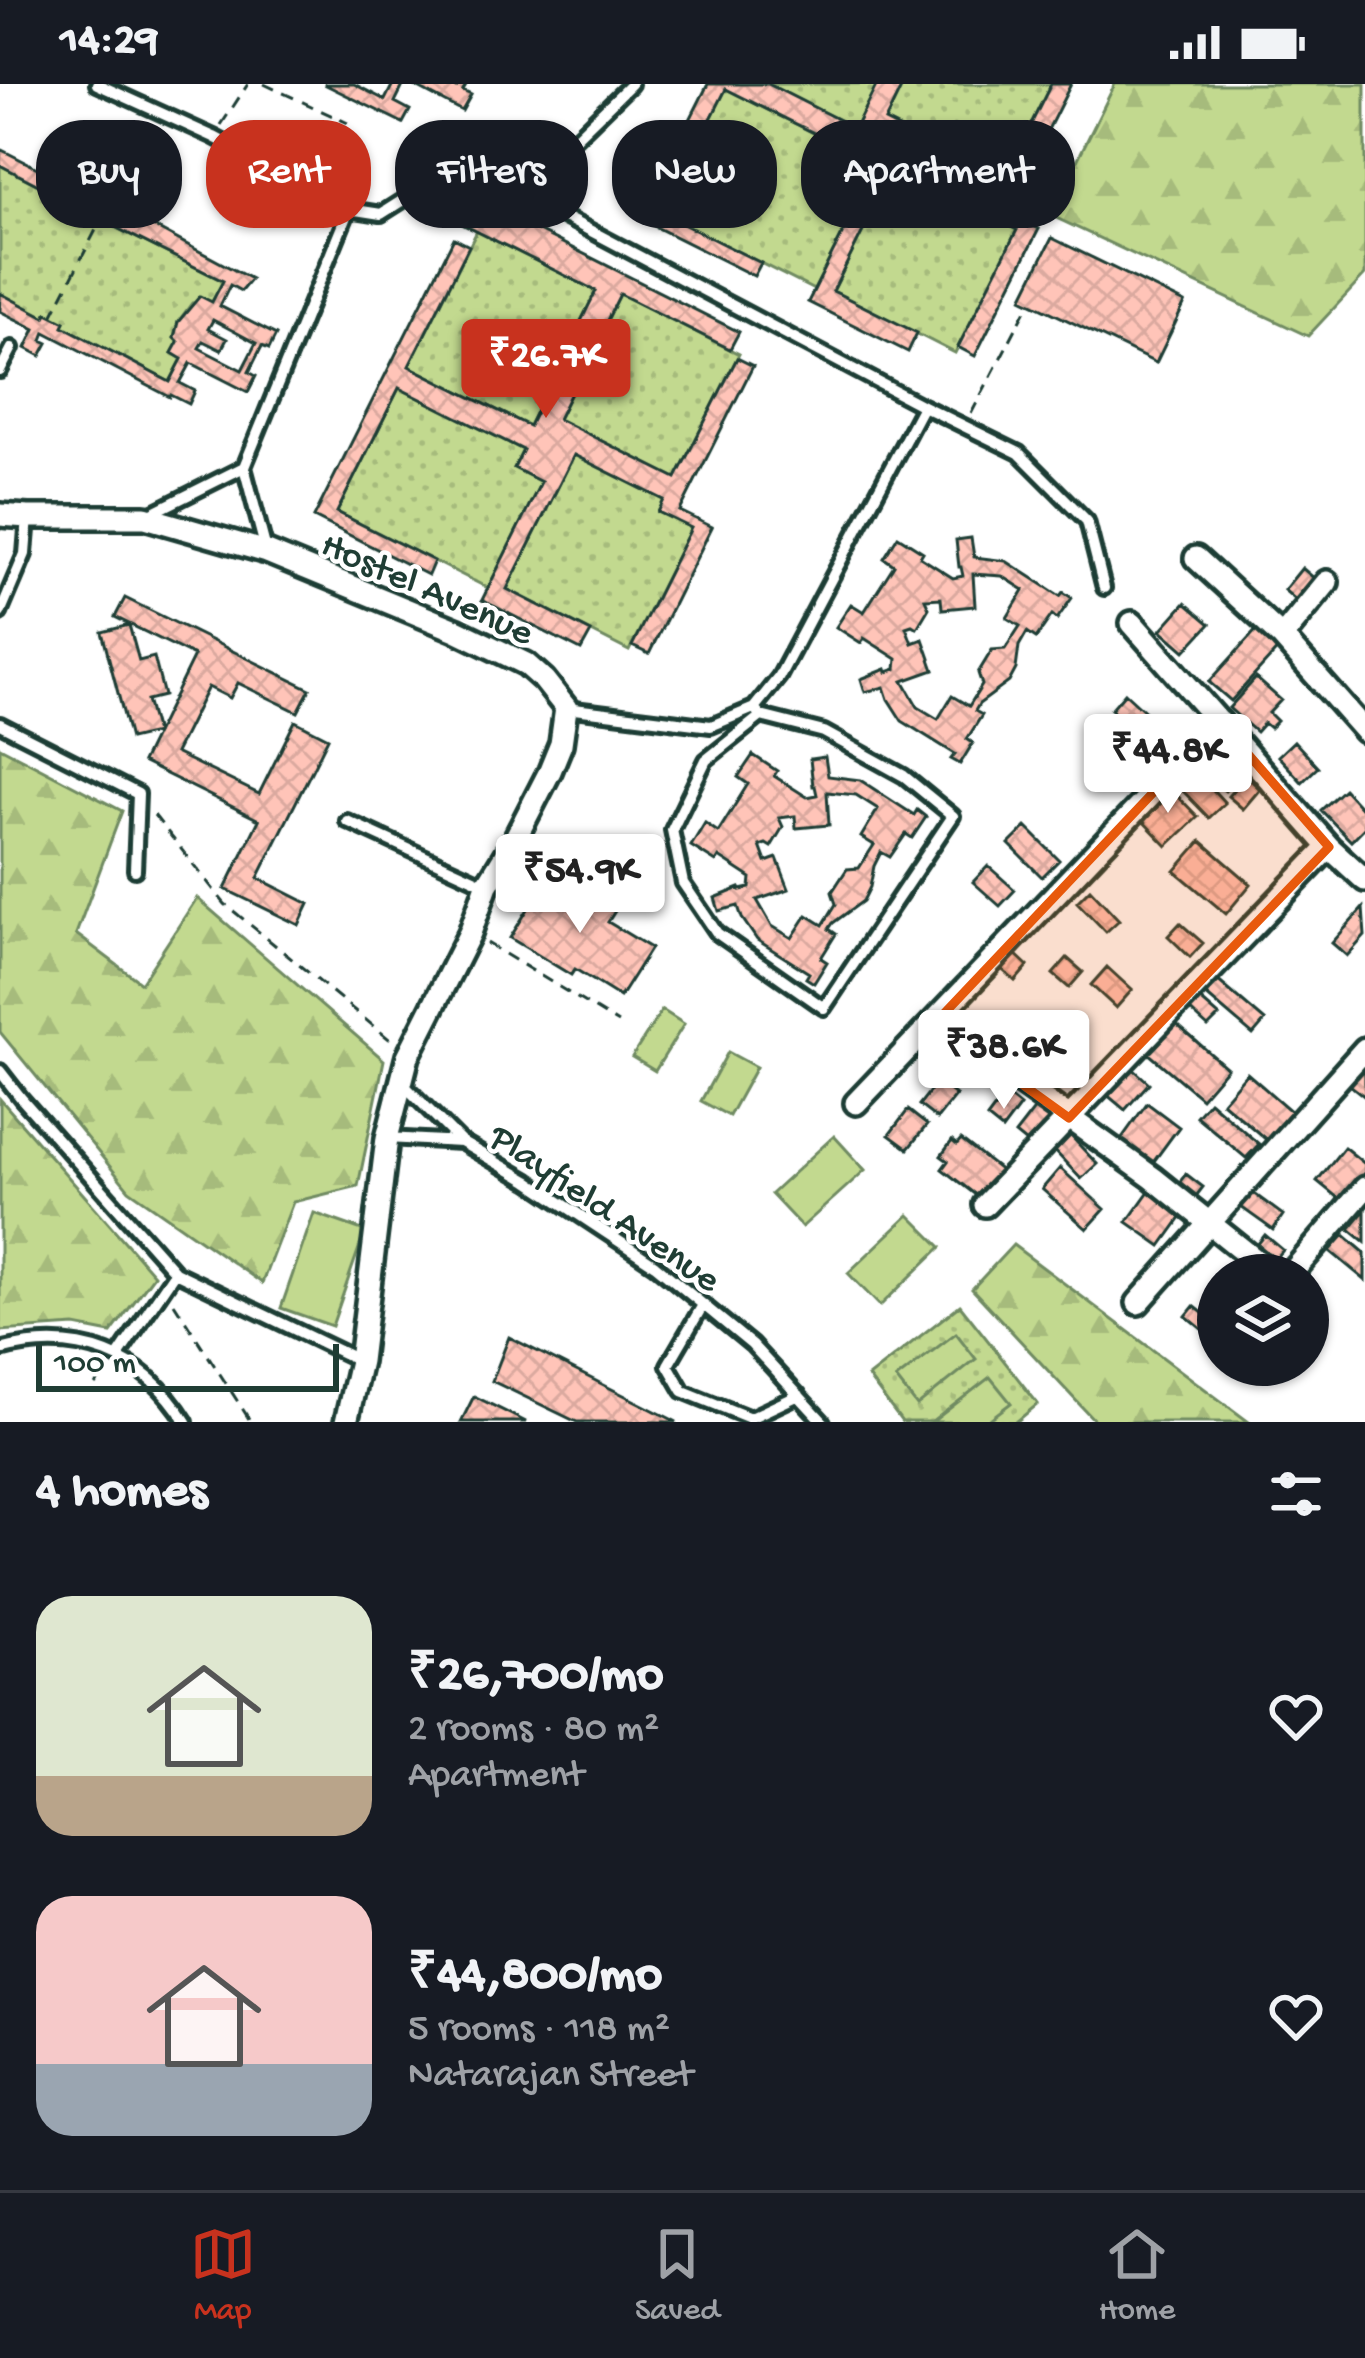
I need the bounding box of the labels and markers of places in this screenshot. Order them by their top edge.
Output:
pin: ₹26.7K [448,319,644,421]
pin: ₹44.8K [1070,714,1266,816]
pin: ₹54.9K [482,834,678,936]
pin: ₹38.6K [906,1010,1102,1112]

